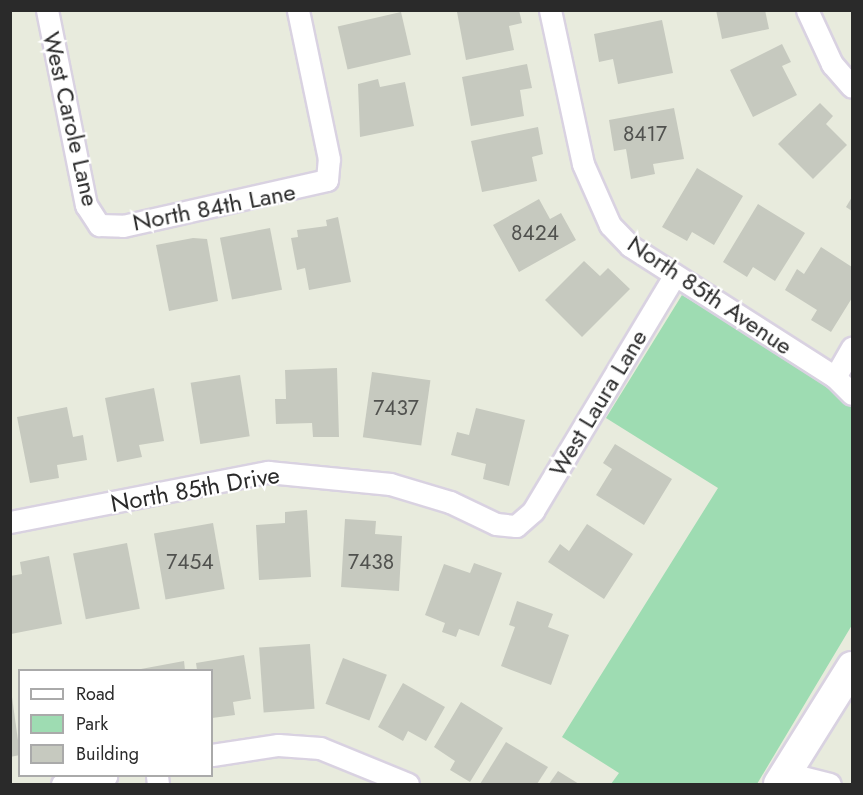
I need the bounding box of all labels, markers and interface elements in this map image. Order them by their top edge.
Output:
street label: West Carole Lane [37,29,105,209]
house number: 8417 [623,121,667,147]
street label: North 84th Lane [130,177,298,237]
house number: 8424 [511,220,559,246]
street label: North 85th Avenue [622,229,798,361]
street label: West Laura Lane [543,324,653,482]
house number: 7437 [373,395,419,421]
street label: North 85th Drive [108,460,282,518]
house number: 7454 [166,549,214,575]
house number: 7438 [348,549,394,575]
legend [18,669,213,777]
text: Road [76,681,115,707]
text: Park [76,711,108,737]
text: Building [76,741,139,767]

